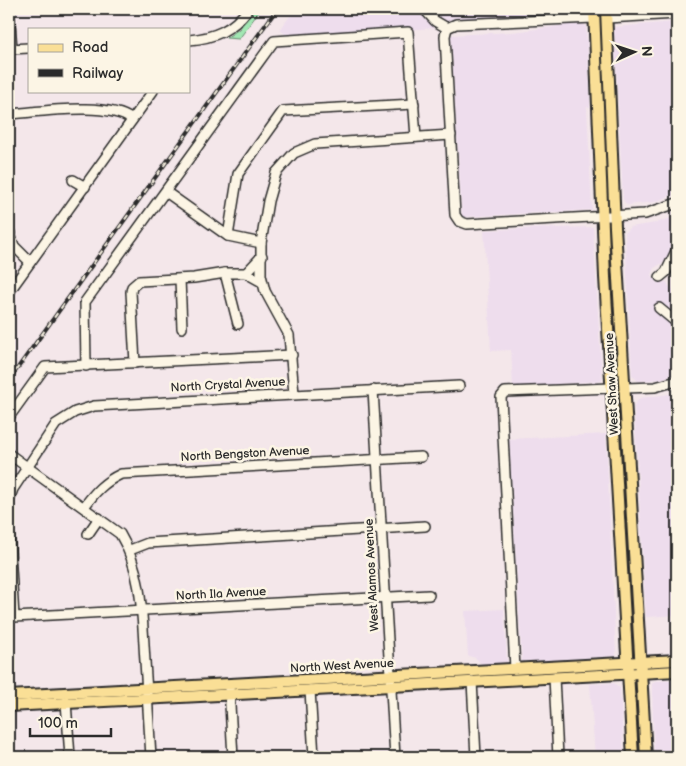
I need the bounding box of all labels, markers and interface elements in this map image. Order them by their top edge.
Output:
legend [28,28,190,92]
north arrow [608,28,658,78]
text: Road [72,38,108,57]
text: N [638,46,655,57]
text: Railway [72,64,123,83]
street label: West Shaw Avenue [602,333,622,435]
street label: North Crystal Avenue [170,375,286,395]
street label: North Bengston Avenue [180,443,310,465]
street label: West Alamos Avenue [362,518,382,632]
street label: North Ila Avenue [175,584,267,604]
street label: North West Avenue [290,656,394,676]
scale bar [30,706,111,738]
text: 100 m [38,714,78,733]

